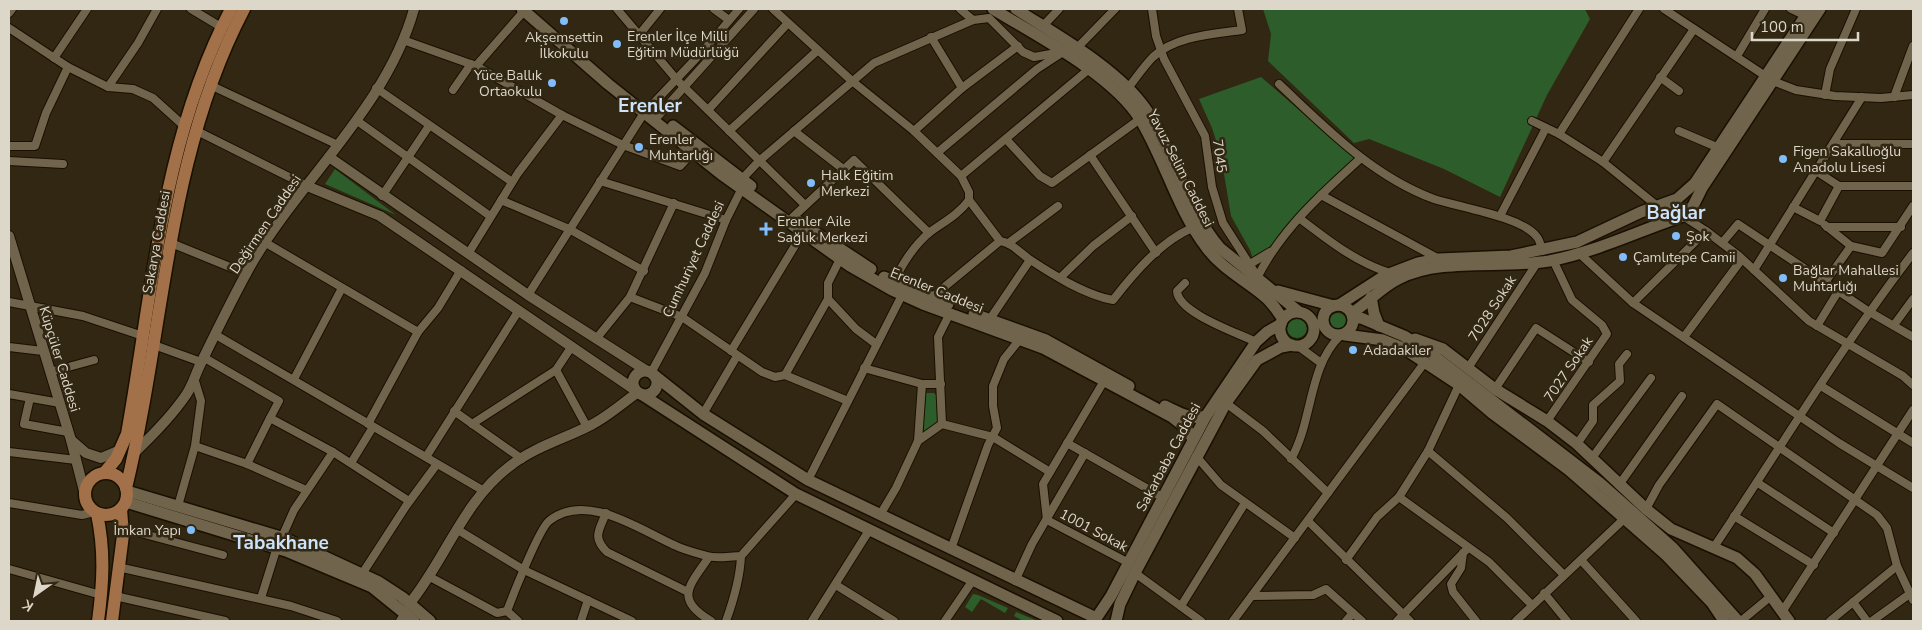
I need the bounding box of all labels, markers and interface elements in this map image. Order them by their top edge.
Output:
scale bar [1752,10,1858,42]
marker: Akşemsettin İlkokulu [558,15,570,27]
text: 100 m [1760,17,1804,37]
place label: Erenler İlçe Milli Eğitim Müdürlüğü [627,27,739,62]
place label: Akşemsettin İlkokulu [525,28,603,63]
marker: Erenler İlçe Milli Eğitim Müdürlüğü [611,38,623,50]
place label: Yüce Ballık Ortaokulu [473,66,543,101]
marker: Yüce Ballık Ortaokulu [546,77,558,89]
district label: Erenler [618,93,682,119]
street label: Yavuz Selim Caddesi [1142,105,1218,230]
place label: Erenler Muhtarlığı [649,130,713,165]
street label: 7045 [1208,138,1231,174]
marker: Erenler Muhtarlığı [633,141,645,153]
place label: Figen Sakallıoğlu Anadolu Lisesi [1793,142,1901,177]
marker: Figen Sakallıoğlu Anadolu Lisesi [1777,153,1789,165]
place label: Halk Eğitim Merkezi [821,166,894,201]
street label: Değirmen Caddesi [225,171,306,278]
marker: Halk Eğitim Merkezi [805,177,817,189]
street label: Sakarya Caddesi [138,189,175,295]
street label: Cumhuriyet Caddesi [658,198,729,321]
district label: Bağlar [1647,200,1706,226]
place label: Erenler Aile Sağlık Merkezi [777,212,868,247]
marker: Erenler Aile Sağlık Merkezi [759,222,773,236]
place label: Şok [1686,227,1710,246]
marker: Şok [1670,230,1682,242]
place label: Çamlıtepe Camii [1633,248,1736,267]
marker: Çamlıtepe Camii [1617,251,1629,263]
place label: Bağlar Mahallesi Muhtarlığı [1793,261,1899,296]
street label: Erenler Caddesi [887,263,986,318]
street label: 7028 Sokak [1464,271,1521,345]
marker: Bağlar Mahallesi Muhtarlığı [1777,272,1789,284]
street label: Küpçüler Caddesi [34,304,85,414]
street label: 7027 Sokak [1540,332,1598,406]
place label: Adadakiler [1363,341,1431,360]
marker: Adadakiler [1347,344,1359,356]
street label: Sakarbaba Caddesi [1132,400,1205,515]
street label: 1001 Sokak [1056,504,1132,557]
place label: İmkan Yapı [113,521,181,540]
marker: İmkan Yapı [185,524,197,536]
district label: Tabakhane [233,530,329,556]
north arrow [10,570,60,620]
text: K [19,595,37,616]

